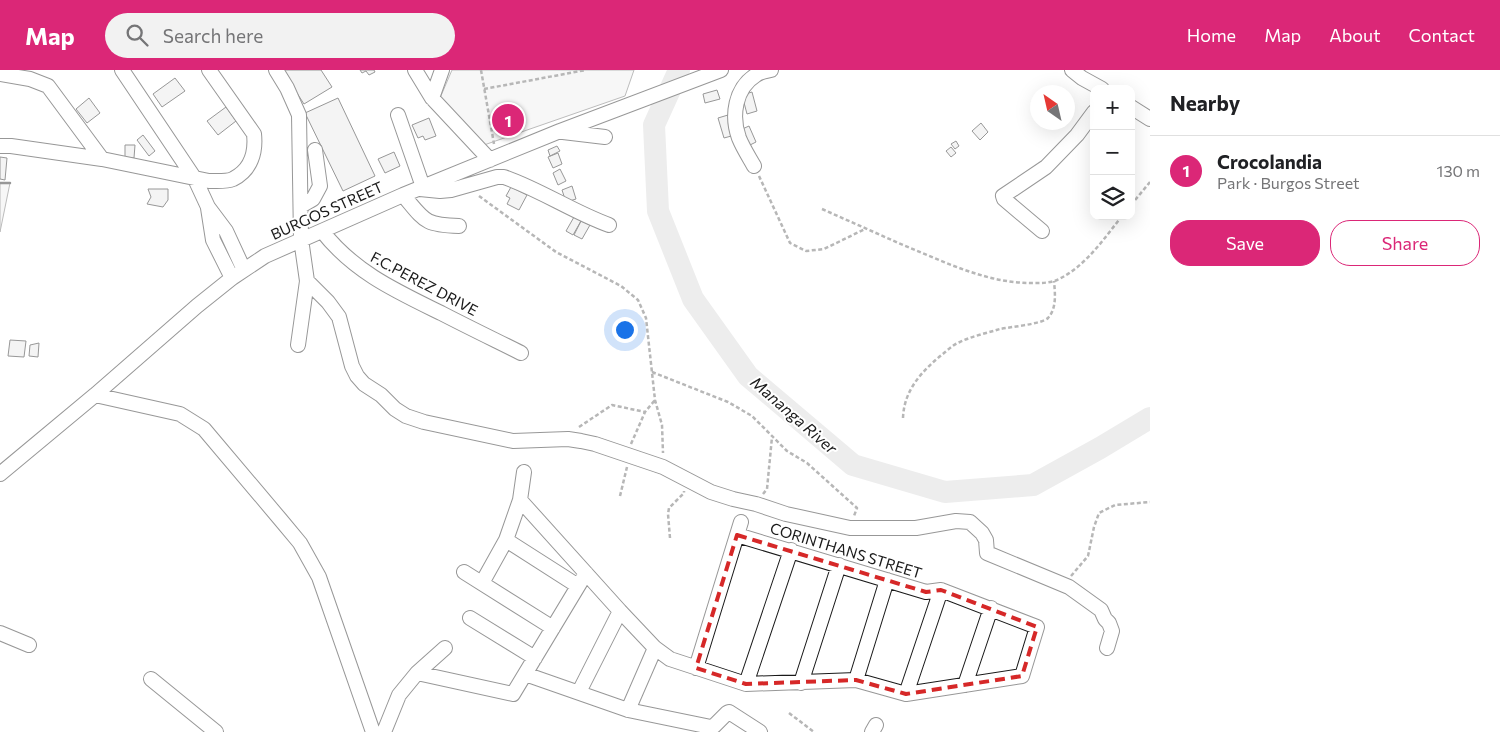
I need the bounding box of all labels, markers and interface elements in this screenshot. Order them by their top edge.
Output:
search box [105,13,455,58]
text: Map [25,21,75,50]
icon: search [123,21,151,49]
text: Search here [163,24,263,47]
text: Home [1187,24,1236,46]
text: Map [1264,24,1301,46]
text: About [1329,24,1381,46]
text: Contact [1409,24,1475,46]
north arrow [1030,85,1075,130]
map controls [1090,85,1135,220]
button: + [1090,85,1135,130]
text: Nearby [1170,90,1240,115]
pin: 1 [492,101,524,139]
button: − [1090,130,1135,175]
text: Crocolandia [1217,150,1322,173]
text: 1 [1182,161,1190,180]
text: 130 m [1437,161,1480,180]
text: Park · Burgos Street [1217,173,1360,192]
button: layers [1090,175,1135,220]
street label: BURGOS STREET [268,177,386,243]
button: Save [1170,220,1320,266]
button: Share [1330,220,1480,266]
street label: F.C.PEREZ DRIVE [368,247,481,319]
your location [612,317,638,343]
water label: Mananga River [747,372,842,458]
street label: CORINTHANS STREET [768,518,925,582]

